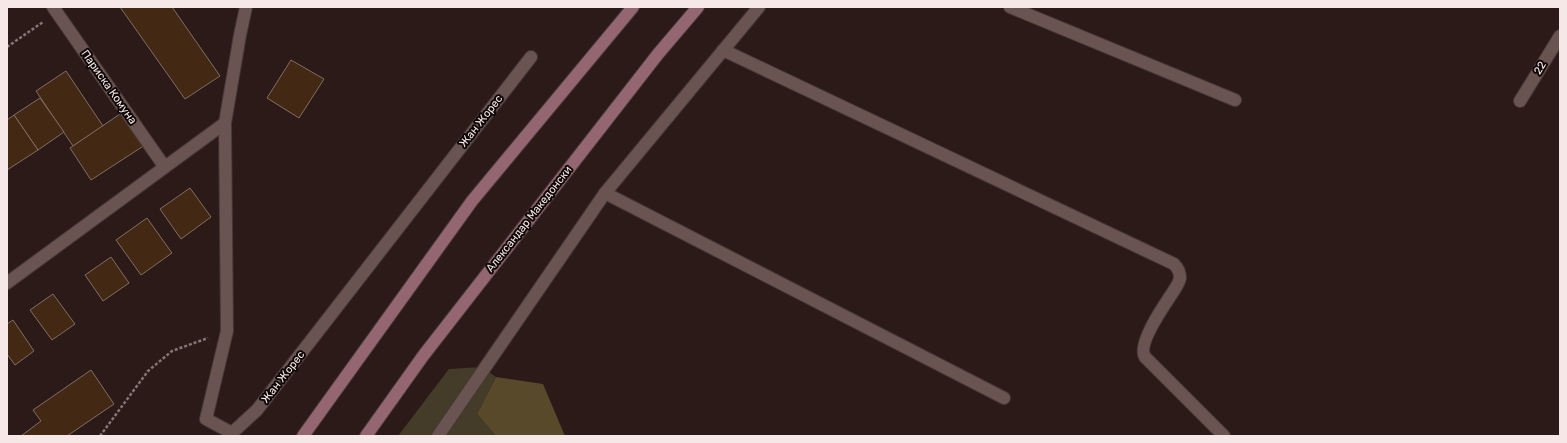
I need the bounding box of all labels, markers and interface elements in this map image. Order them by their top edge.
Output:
street label: Париска Комуна [79,48,139,126]
street label: 22 [1531,59,1549,77]
street label: Жан Жорес [457,92,505,150]
street label: Александар Македонски [483,163,575,275]
street label: Жан Жорес [259,348,307,406]

